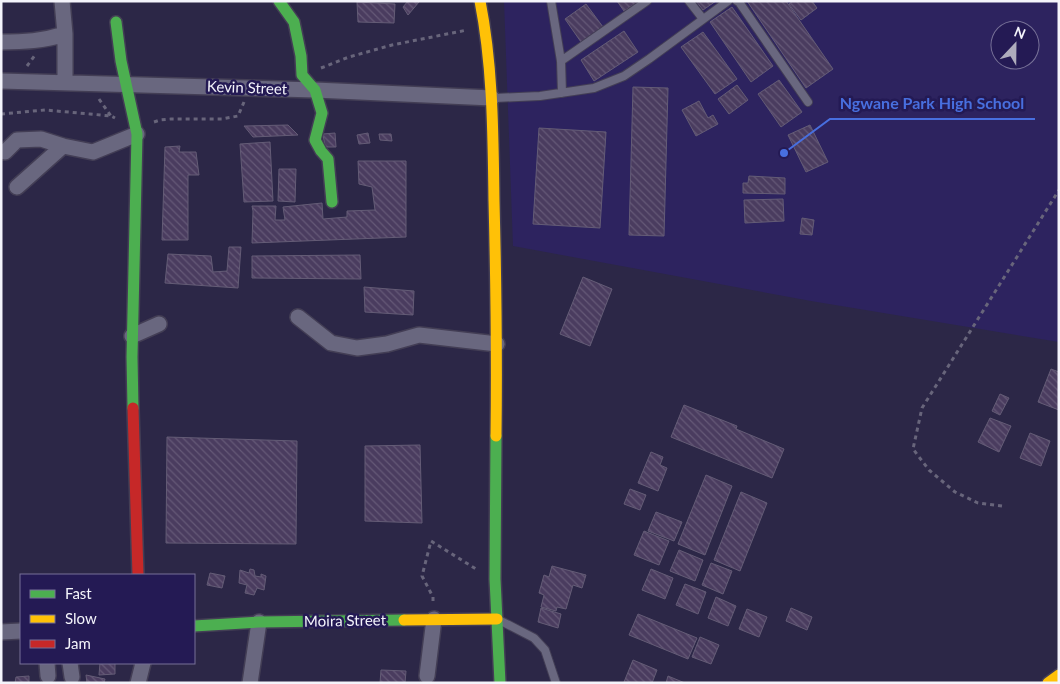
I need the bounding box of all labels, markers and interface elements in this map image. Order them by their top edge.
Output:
north arrow [990,20,1040,70]
text: N [1012,23,1028,42]
street label: Kevin Street [207,77,288,97]
callout: Ngwane Park High School [830,88,1035,119]
text: Ngwane Park High School [840,93,1024,112]
legend [20,574,195,664]
text: Fast [65,584,92,602]
text: Slow [65,609,97,627]
street label: Moira Street [304,610,387,630]
text: Jam [65,634,91,652]

